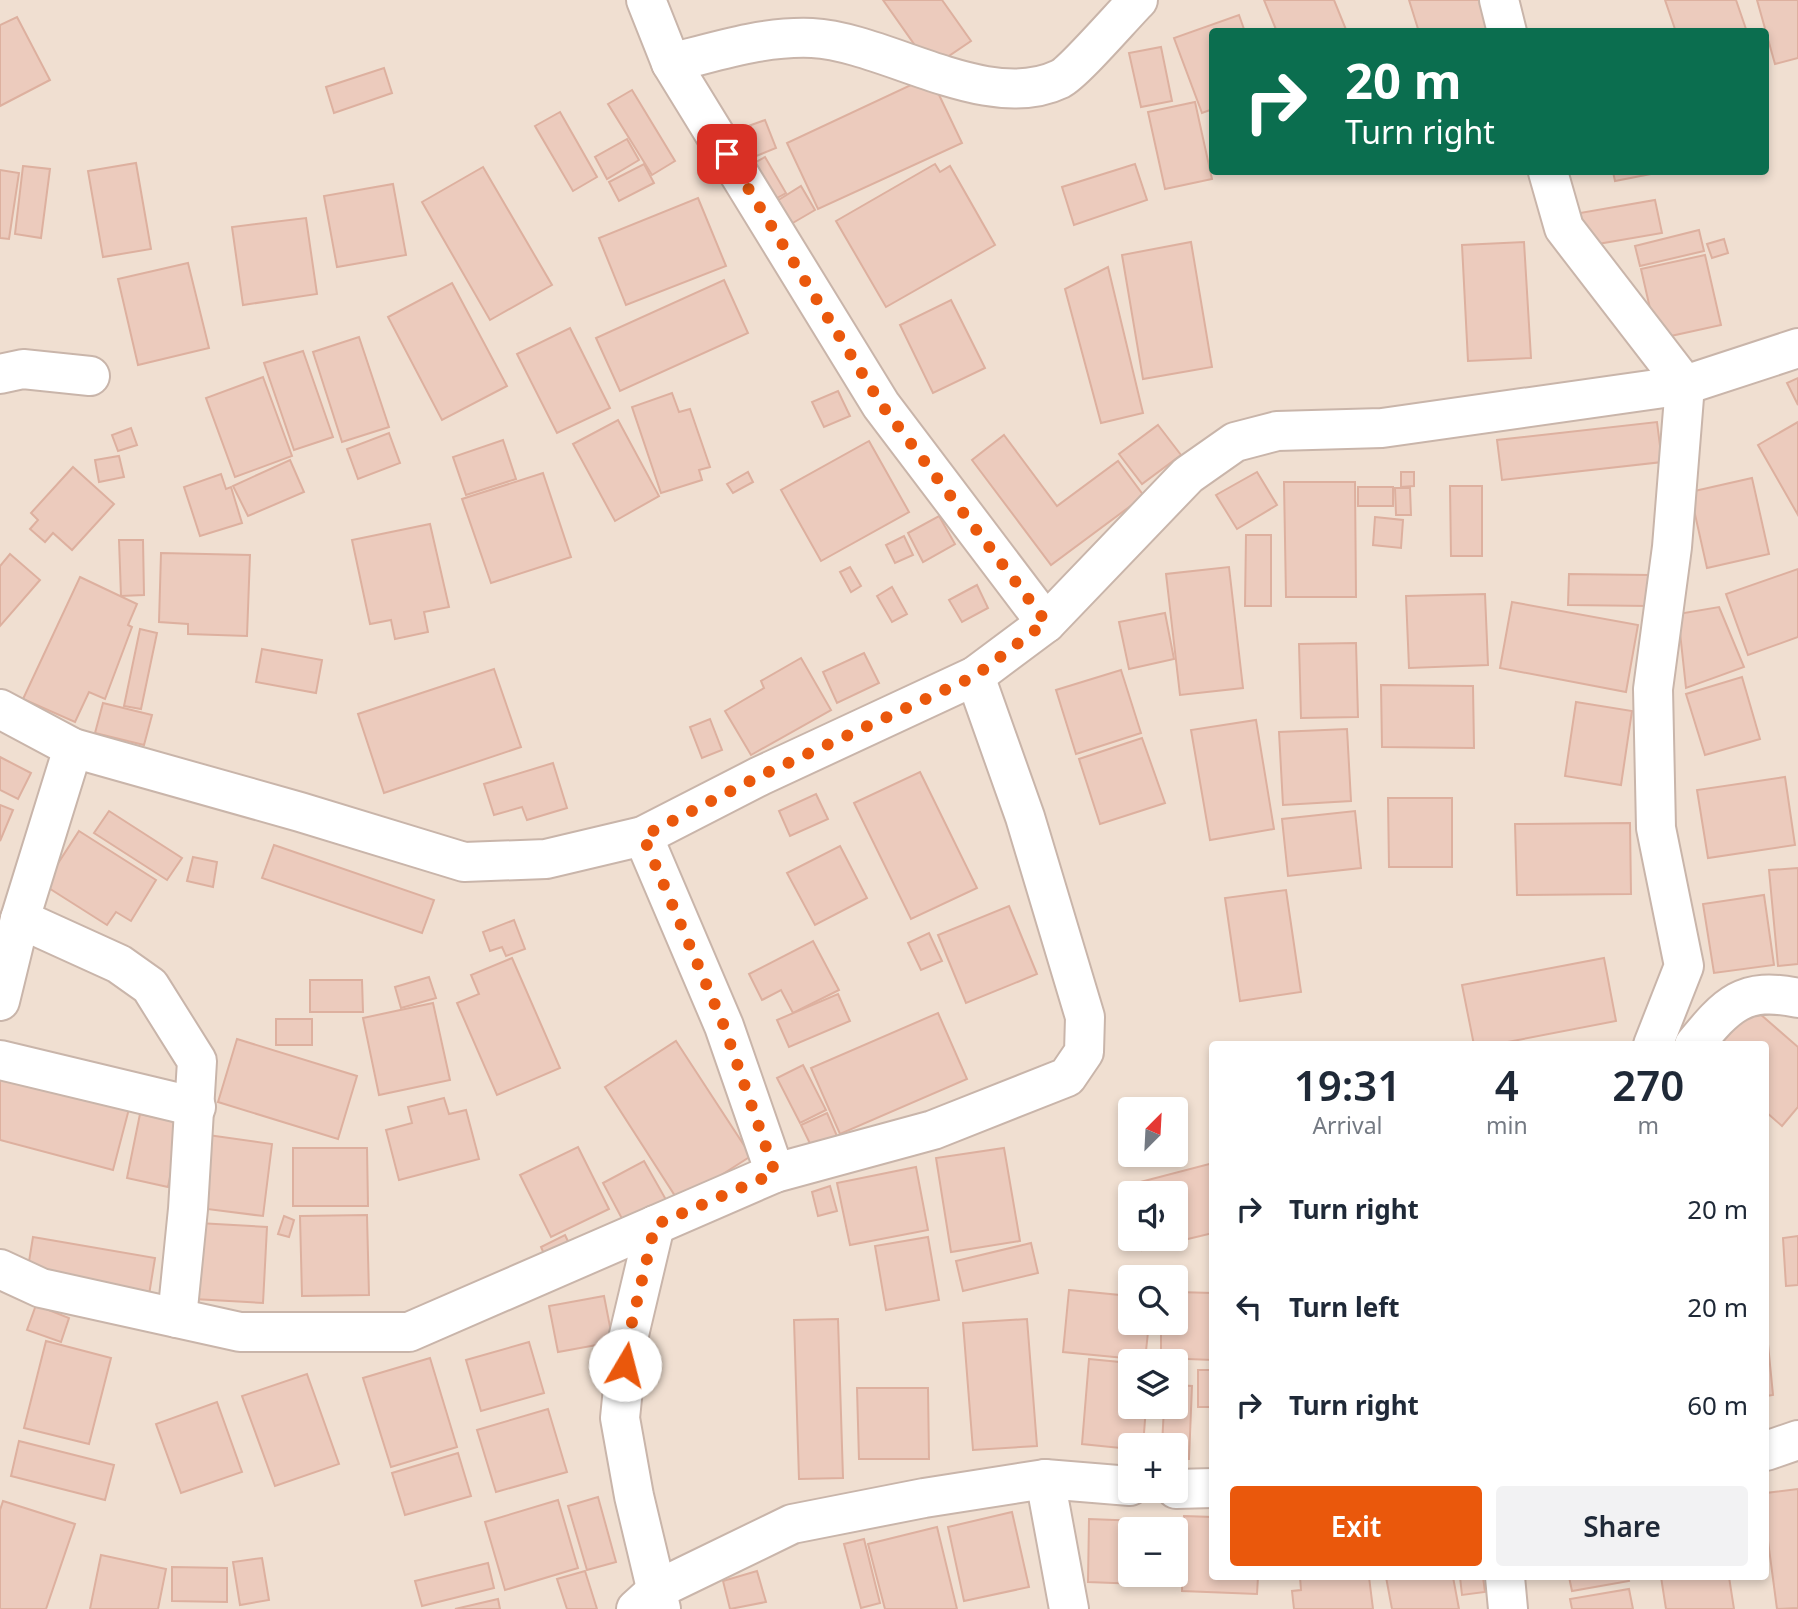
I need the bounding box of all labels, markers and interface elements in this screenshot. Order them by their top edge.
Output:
text: 20 m [1345,47,1462,113]
icon: right [1230,56,1321,147]
text: Turn right [1345,110,1495,153]
pin [697,124,757,184]
icon: arrive [708,135,746,173]
text: 19:31 [1294,1056,1401,1113]
text: 4 [1495,1056,1519,1113]
text: 270 [1612,1056,1684,1113]
north arrow [1118,1097,1188,1167]
map controls [1118,1097,1188,1587]
text: Arrival [1312,1109,1383,1141]
text: min [1486,1109,1528,1141]
text: m [1638,1109,1659,1141]
button: sound [1118,1181,1188,1251]
icon: right [1230,1190,1268,1228]
text: Turn right [1289,1191,1419,1227]
text: 20 m [1687,1191,1748,1227]
button: search [1118,1265,1188,1335]
icon: left [1230,1288,1268,1326]
text: Turn left [1289,1289,1400,1325]
text: 20 m [1687,1289,1748,1325]
position arrow [588,1328,662,1402]
button: layers [1118,1349,1188,1419]
icon: right [1230,1386,1268,1424]
text: Turn right [1289,1387,1419,1423]
text: 60 m [1687,1387,1748,1423]
button: + [1118,1433,1188,1503]
button: Exit [1230,1486,1482,1566]
button: Share [1496,1486,1748,1566]
button: − [1118,1517,1188,1587]

